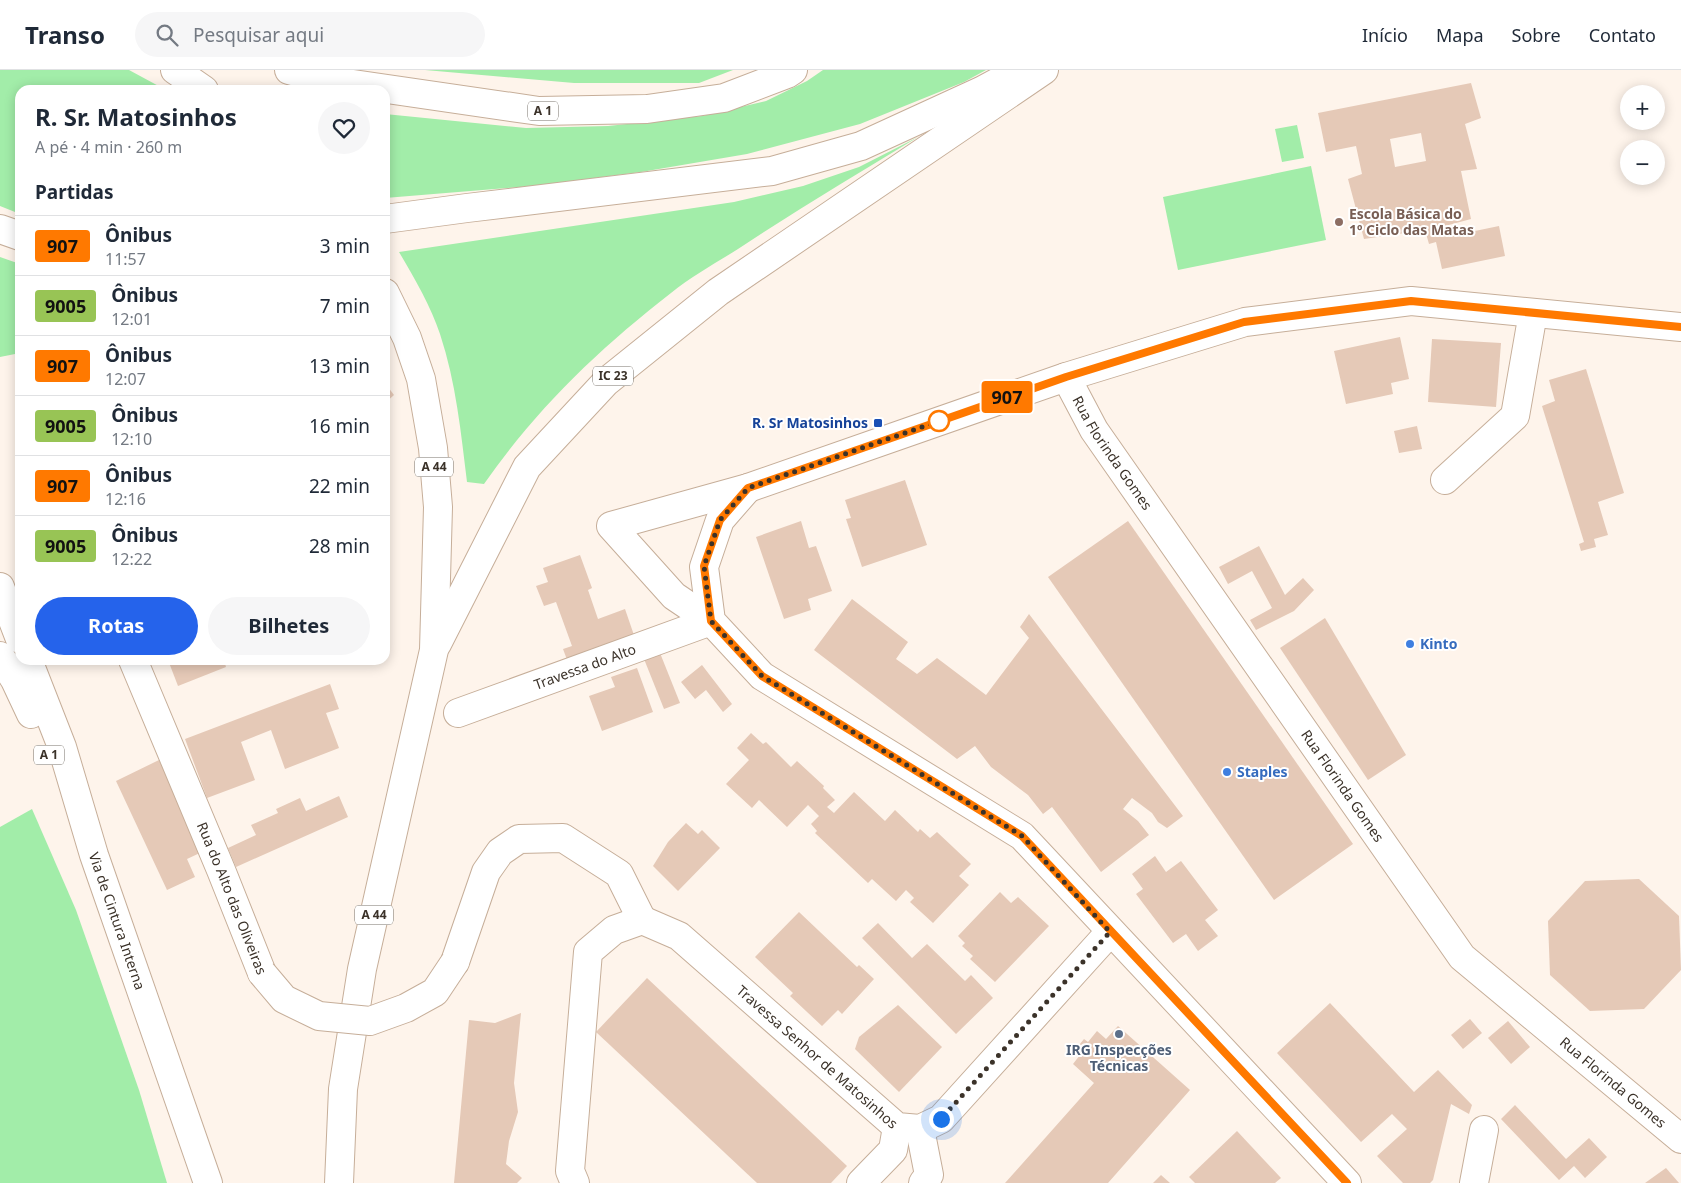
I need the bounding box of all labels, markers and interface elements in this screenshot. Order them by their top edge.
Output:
search box [135,12,485,57]
text: Transo [25,18,105,51]
icon: search [153,21,181,49]
text: Pesquisar aqui [193,22,324,48]
text: Início [1362,23,1408,47]
text: Mapa [1436,23,1484,47]
text: Sobre [1512,23,1561,47]
text: Contato [1589,23,1656,47]
map controls [1620,85,1665,185]
button: + [1620,85,1665,130]
text: R. Sr. Matosinhos [35,100,237,133]
road number: A 1 [528,101,558,120]
button: heart [318,102,370,154]
text: A pé · 4 min · 260 m [35,136,182,158]
button: − [1620,140,1665,185]
text: Partidas [35,179,114,205]
place label: Escola Básica do 1º Ciclo das Matas [1349,204,1474,239]
marker: Escola Básica do 1º Ciclo das Matas [1333,216,1345,228]
text: Ônibus [105,222,172,248]
text: 3 min [320,233,370,259]
text: 907 [47,234,78,258]
text: 11:57 [105,248,146,270]
text: Ônibus [111,282,178,308]
text: 7 min [320,293,370,319]
text: 9005 [45,294,86,318]
text: 12:01 [111,308,152,330]
text: Ônibus [105,342,172,368]
text: 13 min [309,353,370,379]
text: 907 [47,354,78,378]
road number: IC 23 [593,366,633,386]
text: 12:07 [105,368,146,390]
line badge: 907 [978,381,1036,413]
text: 907 [992,385,1022,409]
street label: Rua Florinda Gomes [1069,392,1157,514]
text: Ônibus [111,402,178,428]
unlabelled marker [928,410,950,432]
text: 16 min [309,413,370,439]
place label: R. Sr Matosinhos [752,413,868,432]
text: 9005 [45,414,86,438]
marker: R. Sr Matosinhos [872,417,884,429]
text: 12:10 [111,428,152,450]
road number: A 44 [415,458,453,477]
text: Ônibus [105,462,172,488]
text: 22 min [309,473,370,499]
text: 907 [47,474,78,498]
text: 12:16 [105,488,146,510]
text: Ônibus [111,522,178,548]
text: 28 min [309,533,370,559]
text: 9005 [45,534,86,558]
text: 12:22 [111,548,152,570]
button: Rotas [35,597,198,655]
button: Bilhetes [208,597,370,655]
place label: Kinto [1420,634,1458,653]
marker: Kinto [1404,638,1416,650]
street label: Travessa do Alto [531,639,638,694]
street label: Rua Florinda Gomes [1297,726,1389,846]
road number: A 1 [34,746,64,764]
place label: Staples [1237,762,1288,781]
marker: Staples [1221,766,1233,778]
street label: Rua do Alto das Oliveiras [193,819,272,978]
street label: Via de Cintura Interna [85,850,150,992]
road number: A 44 [355,906,393,924]
street label: Travessa Senhor de Matosinhos [733,981,902,1133]
marker: IRG Inspecções Técnicas [1113,1028,1125,1040]
street label: Rua Florinda Gomes [1556,1032,1671,1132]
place label: IRG Inspecções Técnicas [1066,1040,1172,1075]
your location [929,1107,954,1132]

